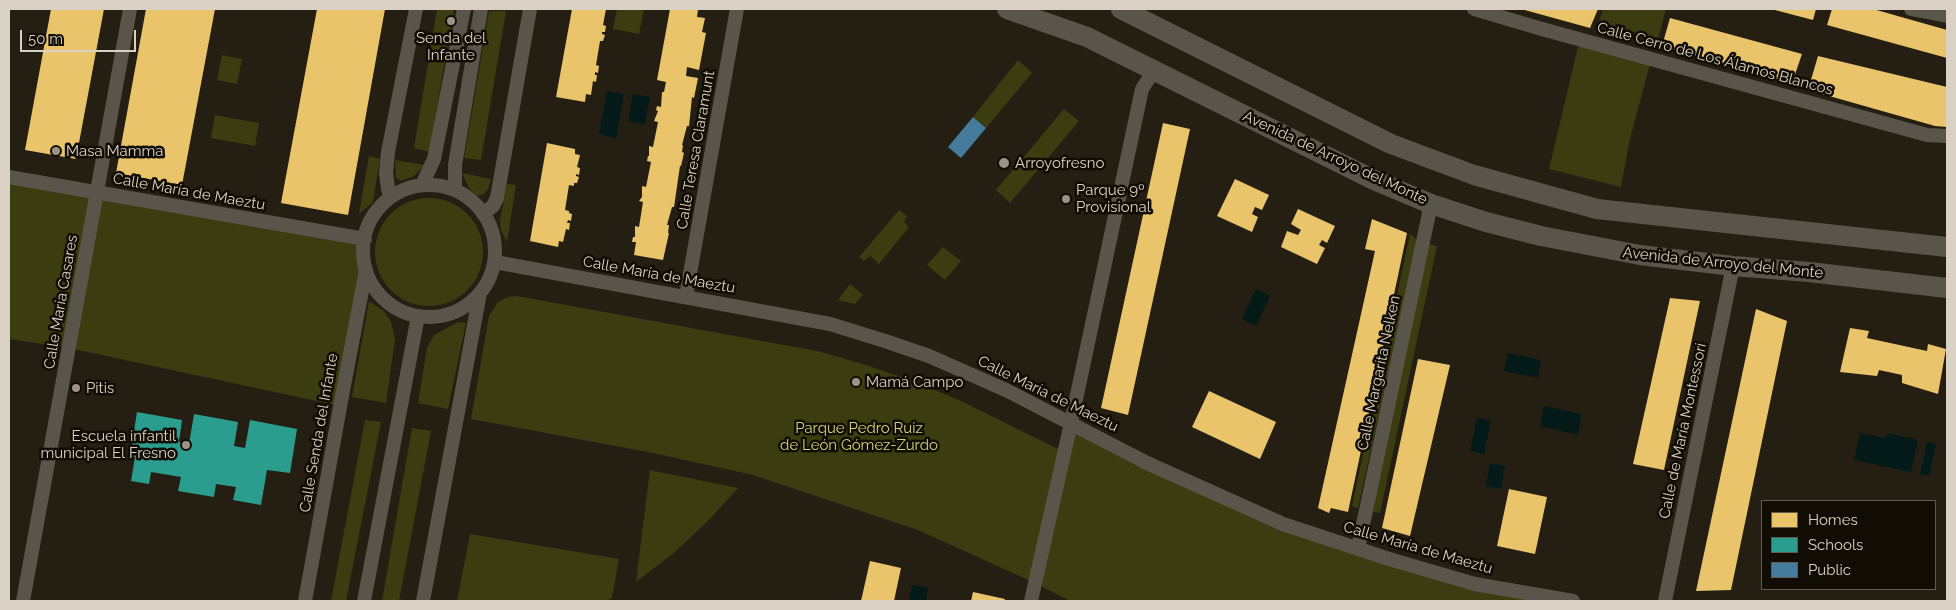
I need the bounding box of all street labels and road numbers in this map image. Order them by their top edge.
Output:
street label: Calle Cerro de Los Álamos Blancos [1595,19,1835,99]
street label: Calle Teresa Claramunt [673,69,719,231]
street label: Avenida de Arroyo del Monte [1240,107,1430,209]
street label: Calle María de Maeztu [111,170,267,214]
street label: Calle María Casares [40,233,82,371]
street label: Avenida de Arroyo del Monte [1622,244,1824,282]
street label: Calle María de Maeztu [581,253,737,297]
street label: Calle Margarita Nelken [1354,294,1404,452]
street label: Calle de María Montessori [1656,341,1710,521]
street label: Calle Senda del Infante [296,352,342,514]
street label: Calle María de Maeztu [975,352,1121,436]
street label: Calle María de Maeztu [1341,518,1495,578]

